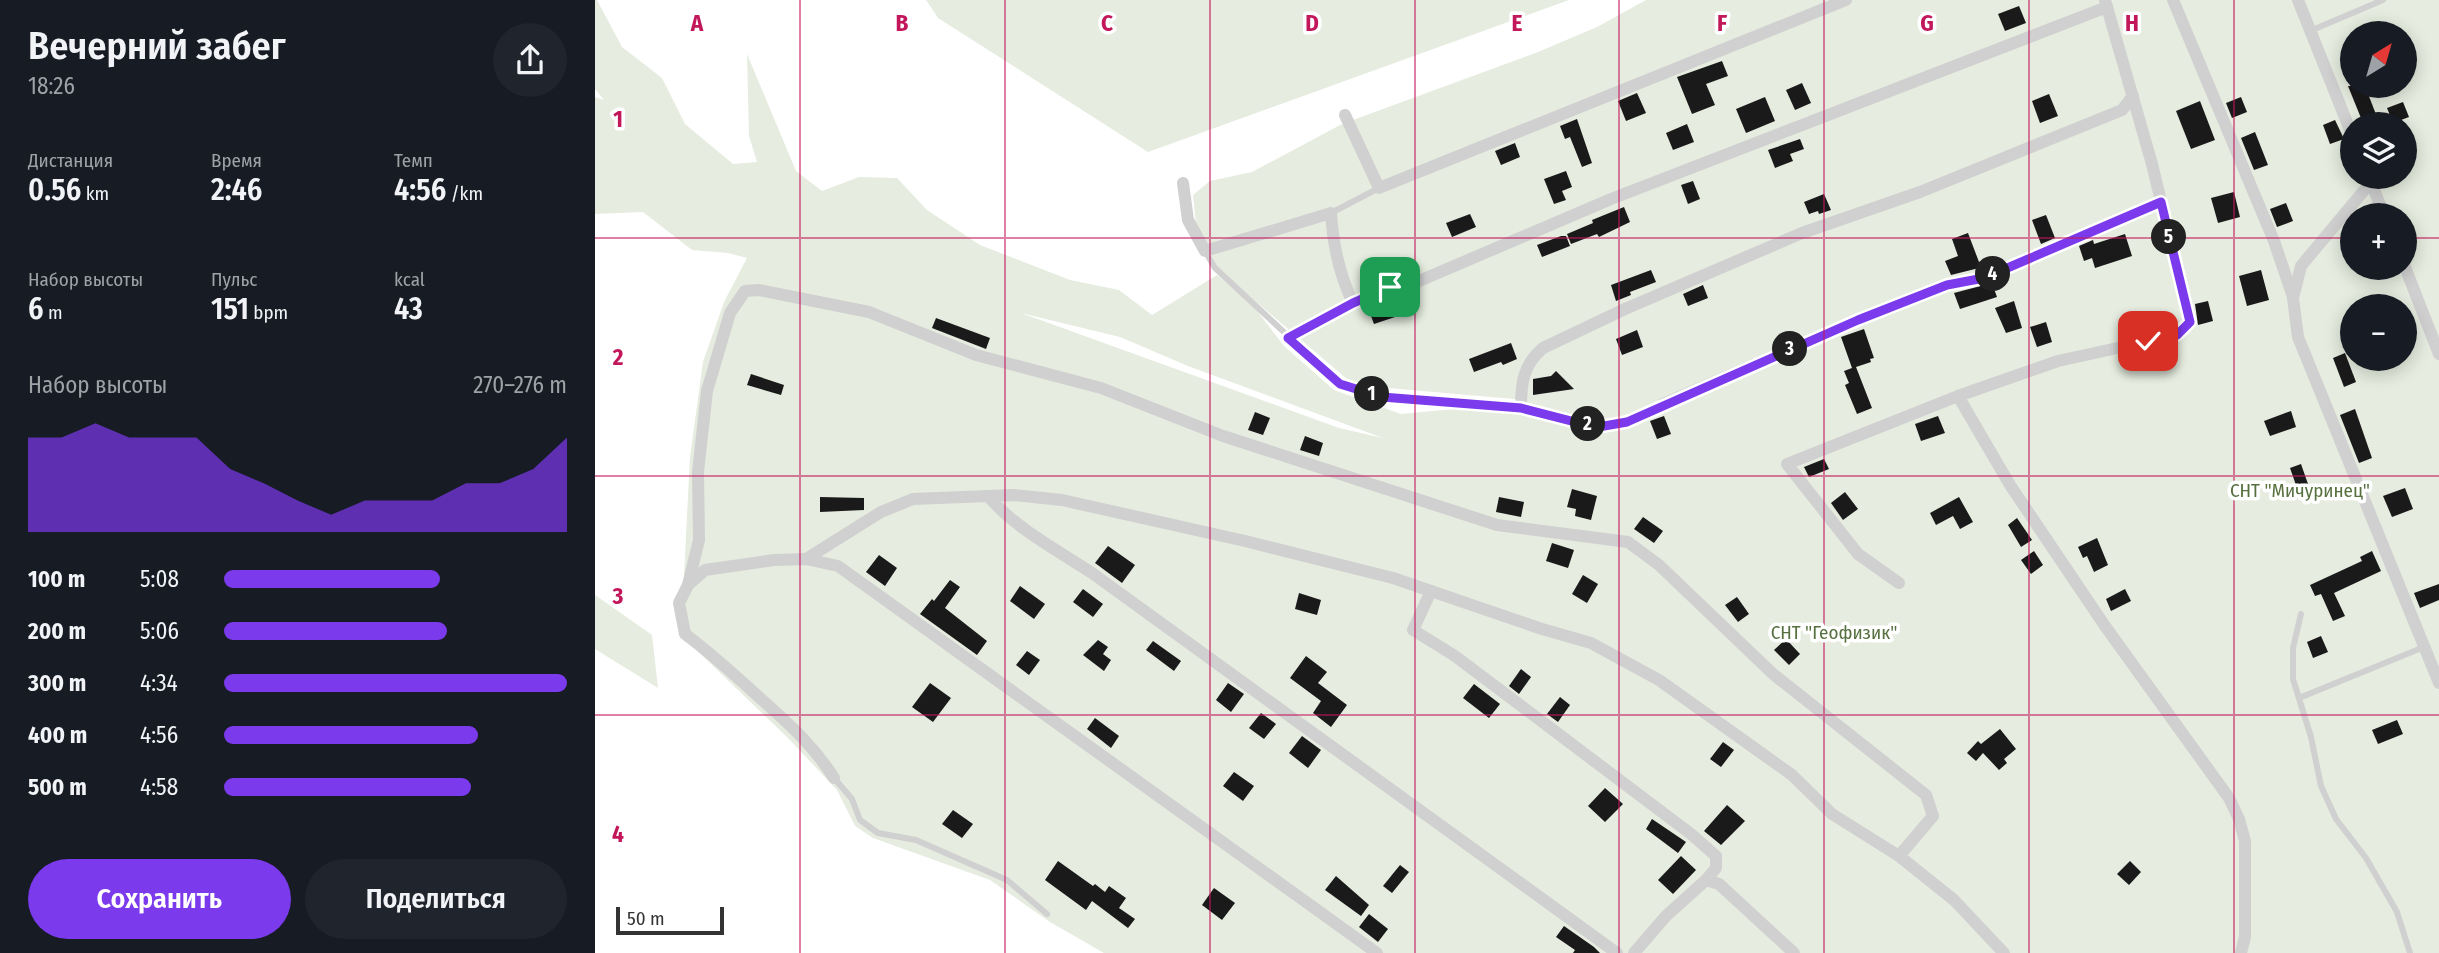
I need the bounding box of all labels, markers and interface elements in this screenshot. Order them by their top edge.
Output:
text: A [690,9,704,37]
text: B [896,9,909,37]
text: C [1101,9,1113,37]
text: D [1305,9,1319,37]
text: E [1512,9,1523,37]
text: F [1717,9,1727,37]
text: G [1920,9,1934,37]
text: H [2125,9,2139,37]
north arrow [2340,21,2417,98]
map controls [2340,21,2417,371]
text: Вечерний забег [28,23,286,69]
button: share [493,23,567,97]
text: 18:26 [28,72,75,100]
text: 1 [613,105,623,133]
button: layers [2340,112,2417,189]
text: Дистанция [28,149,113,172]
text: Время [211,149,262,172]
text: Темп [394,149,433,172]
text: 0.56 [28,172,81,208]
text: 2:46 [211,172,262,208]
text: 4:56 [394,172,446,208]
text: km [81,182,109,205]
text: /km [446,182,483,205]
button: + [2340,203,2417,280]
pin: 5 [2151,219,2187,254]
text: 5 [2164,225,2173,248]
pin: 4 [1975,256,2011,292]
pin [1360,257,1420,317]
text: 4 [1988,262,1997,285]
text: Набор высоты [28,268,143,291]
text: Пульс [211,268,257,291]
text: kcal [394,268,425,291]
icon: arrive [1371,268,1409,306]
text: 6 [28,291,43,327]
text: 151 [211,291,249,327]
text: 43 [394,291,423,327]
button: − [2340,294,2417,371]
text: m [43,301,63,324]
text: bpm [249,301,288,324]
pin [2118,311,2178,371]
icon: check [2129,322,2167,360]
pin: 3 [1773,332,1807,366]
text: 3 [1785,337,1794,360]
text: 2 [612,343,624,371]
text: Набор высоты [28,371,167,399]
text: 270–276 m [473,371,567,399]
pin: 1 [1355,376,1389,412]
text: 1 [1367,382,1376,405]
pin: 2 [1571,406,1605,442]
text: 2 [1583,412,1592,435]
park label: СНТ "Мичуринец" [2230,479,2370,502]
text: 100 m [28,565,85,593]
text: 5:08 [140,565,179,593]
text: 3 [612,582,624,610]
text: 200 m [28,617,86,645]
text: 5:06 [140,617,179,645]
park label: СНТ "Геофизик" [1771,621,1897,644]
text: 300 m [28,669,86,697]
text: 4:34 [140,669,178,697]
text: 400 m [28,721,87,749]
text: 4:56 [140,721,178,749]
text: 500 m [28,773,87,801]
text: 4:58 [140,773,178,801]
text: 4 [612,820,624,848]
button: Сохранить [28,859,291,939]
button: Поделиться [305,859,567,939]
scale bar [616,904,725,936]
text: 50 m [627,907,665,930]

